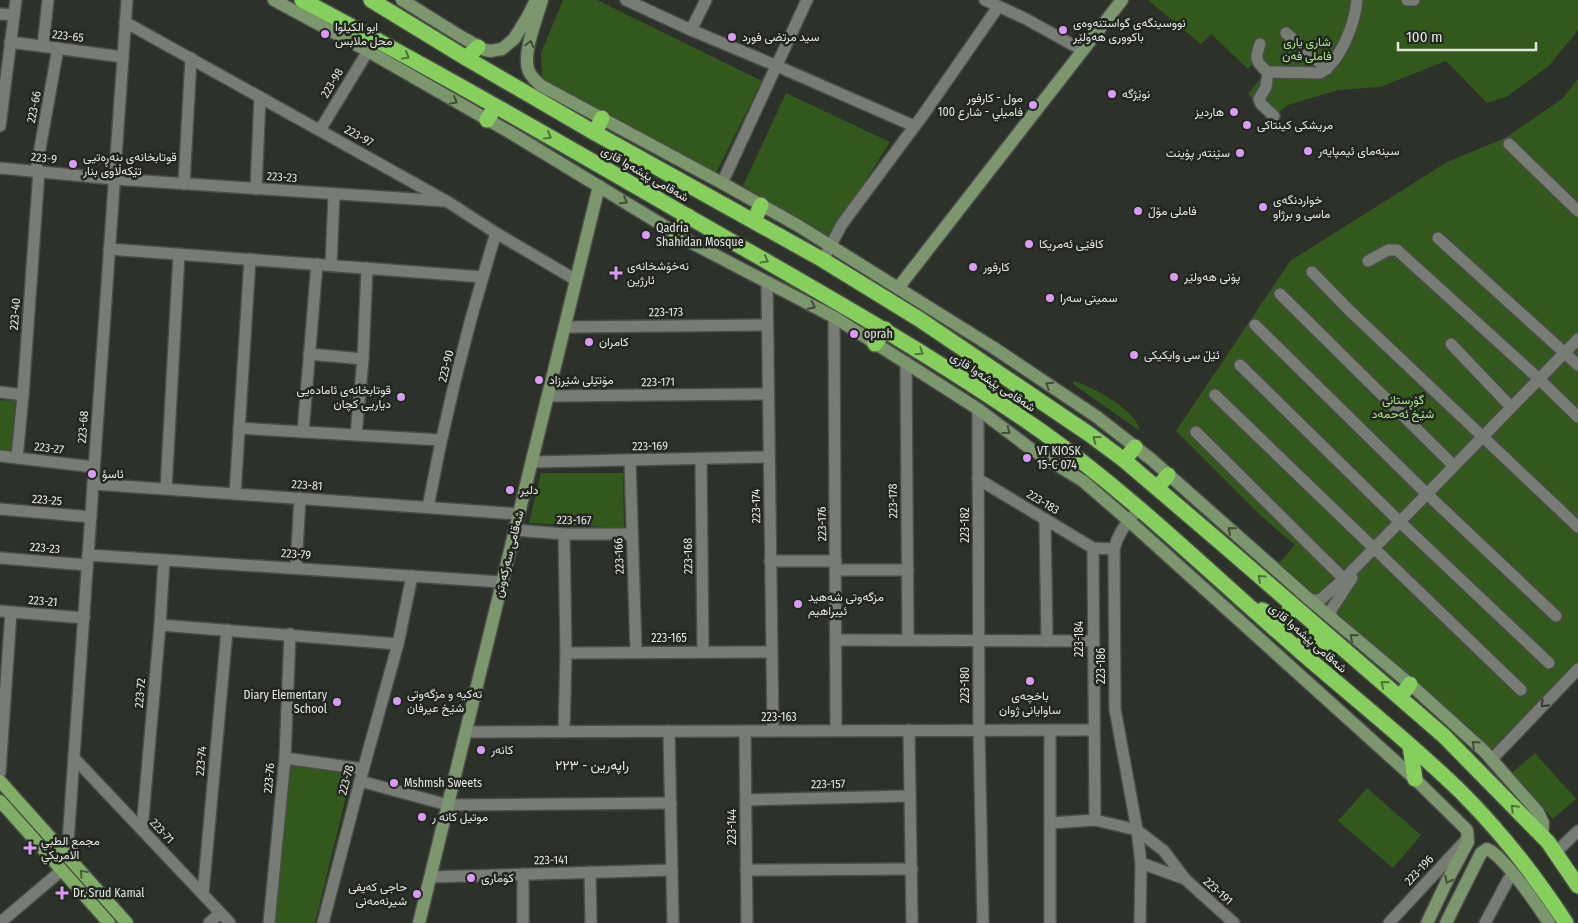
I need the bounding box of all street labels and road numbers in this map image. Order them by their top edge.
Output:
street label: 223-65 [51,27,85,45]
street label: 223-98 [318,66,346,100]
street label: 223-66 [24,90,44,124]
street label: 223-97 [342,122,376,150]
street label: شەقامی پێشەوا قازی [598,143,691,206]
street label: 223-9 [30,150,58,166]
street label: 223-23 [266,169,298,185]
street label: 223-40 [7,297,23,331]
street label: 223-173 [649,305,683,319]
street label: 223-90 [435,349,457,383]
street label: شەقامی پێشەوا قازی [947,349,1038,416]
street label: 223-171 [641,375,675,389]
street label: 223-68 [75,410,91,444]
street label: 223-27 [33,439,65,457]
street label: 223-169 [632,439,668,453]
street label: 223-81 [291,477,323,493]
street label: 223-178 [886,483,900,519]
street label: 223-183 [1024,487,1062,517]
street label: 223-174 [749,488,763,523]
street label: 223-25 [31,492,63,508]
street label: 223-176 [815,506,829,542]
street label: 223-182 [958,507,972,543]
street label: شەقامی سەرکەوتن [491,509,528,599]
street label: 223-167 [556,513,592,527]
street label: 223-166 [611,538,627,574]
street label: 223-168 [681,538,695,574]
street label: 223-23 [29,540,61,556]
street label: 223-79 [280,546,312,562]
street label: 223-21 [28,593,58,609]
street label: شەقامی پێشەوا قازی [1266,600,1350,676]
street label: 223-184 [1072,621,1086,657]
street label: 223-165 [651,631,687,645]
street label: 223-186 [1094,648,1108,684]
street label: 223-180 [958,667,972,703]
street label: 223-72 [132,678,148,708]
street label: 223-163 [761,710,797,724]
street label: 223-74 [193,745,209,777]
street label: 223-76 [261,762,277,794]
street label: 223-78 [335,764,357,796]
street label: 223-157 [811,777,845,791]
street label: 223-144 [725,809,739,845]
street label: 223-71 [147,816,177,846]
street label: 223-196 [1402,852,1436,888]
street label: 223-141 [534,853,568,867]
street label: 223-191 [1200,874,1236,908]

